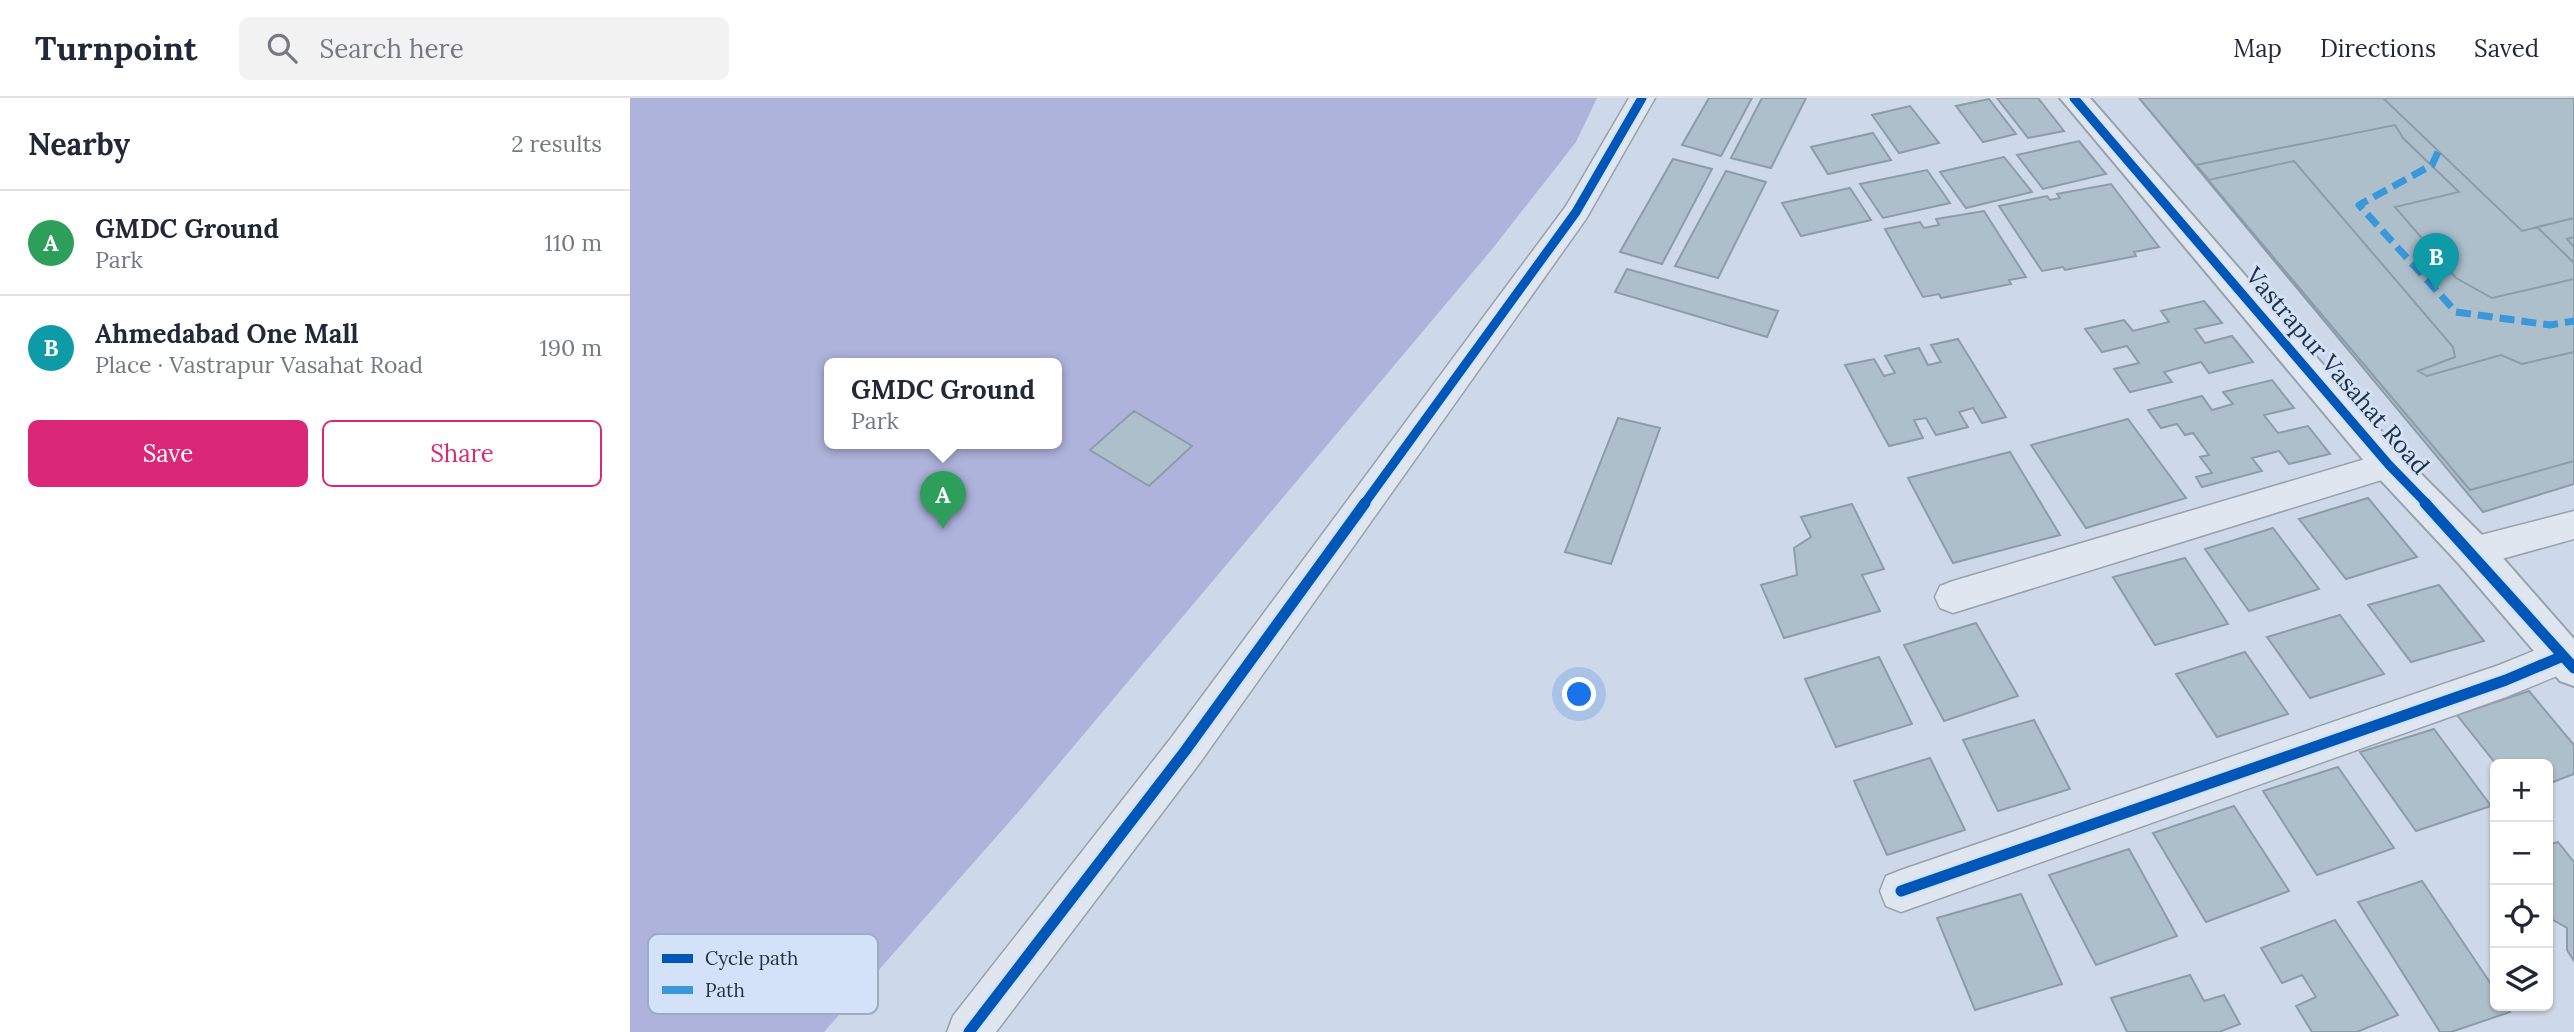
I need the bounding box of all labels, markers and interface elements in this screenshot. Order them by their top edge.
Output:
search box [239,17,729,80]
text: Turnpoint [35,27,197,69]
icon: search [263,29,301,67]
text: Search here [319,32,464,65]
text: Map [2233,33,2282,64]
text: Directions [2320,33,2436,64]
text: Saved [2474,33,2539,64]
text: Nearby [28,125,130,163]
text: 2 results [511,129,602,158]
text: GMDC Ground [95,212,279,245]
text: A [43,228,59,257]
text: 110 m [544,228,602,257]
pin: B [2413,233,2459,291]
text: Park [95,245,143,274]
street label: Vastrapur Vasahat Road [2238,260,2436,481]
text: Ahmedabad One Mall [95,317,359,350]
text: B [43,333,59,362]
text: 190 m [539,333,602,362]
text: Place · Vastrapur Vasahat Road [95,350,423,379]
popup [824,358,1062,449]
text: GMDC Ground [851,373,1035,406]
text: Park [851,406,899,435]
button: Save [28,420,308,487]
button: Share [322,420,602,487]
pin: A [920,471,966,529]
your location [1562,677,1596,711]
map controls [2490,759,2553,1011]
button: + [2490,759,2553,822]
button: − [2490,822,2553,885]
button: locate [2490,885,2553,948]
legend [648,934,878,1014]
text: Cycle path [705,946,798,970]
button: layers [2490,948,2553,1011]
text: Path [705,978,745,1002]

